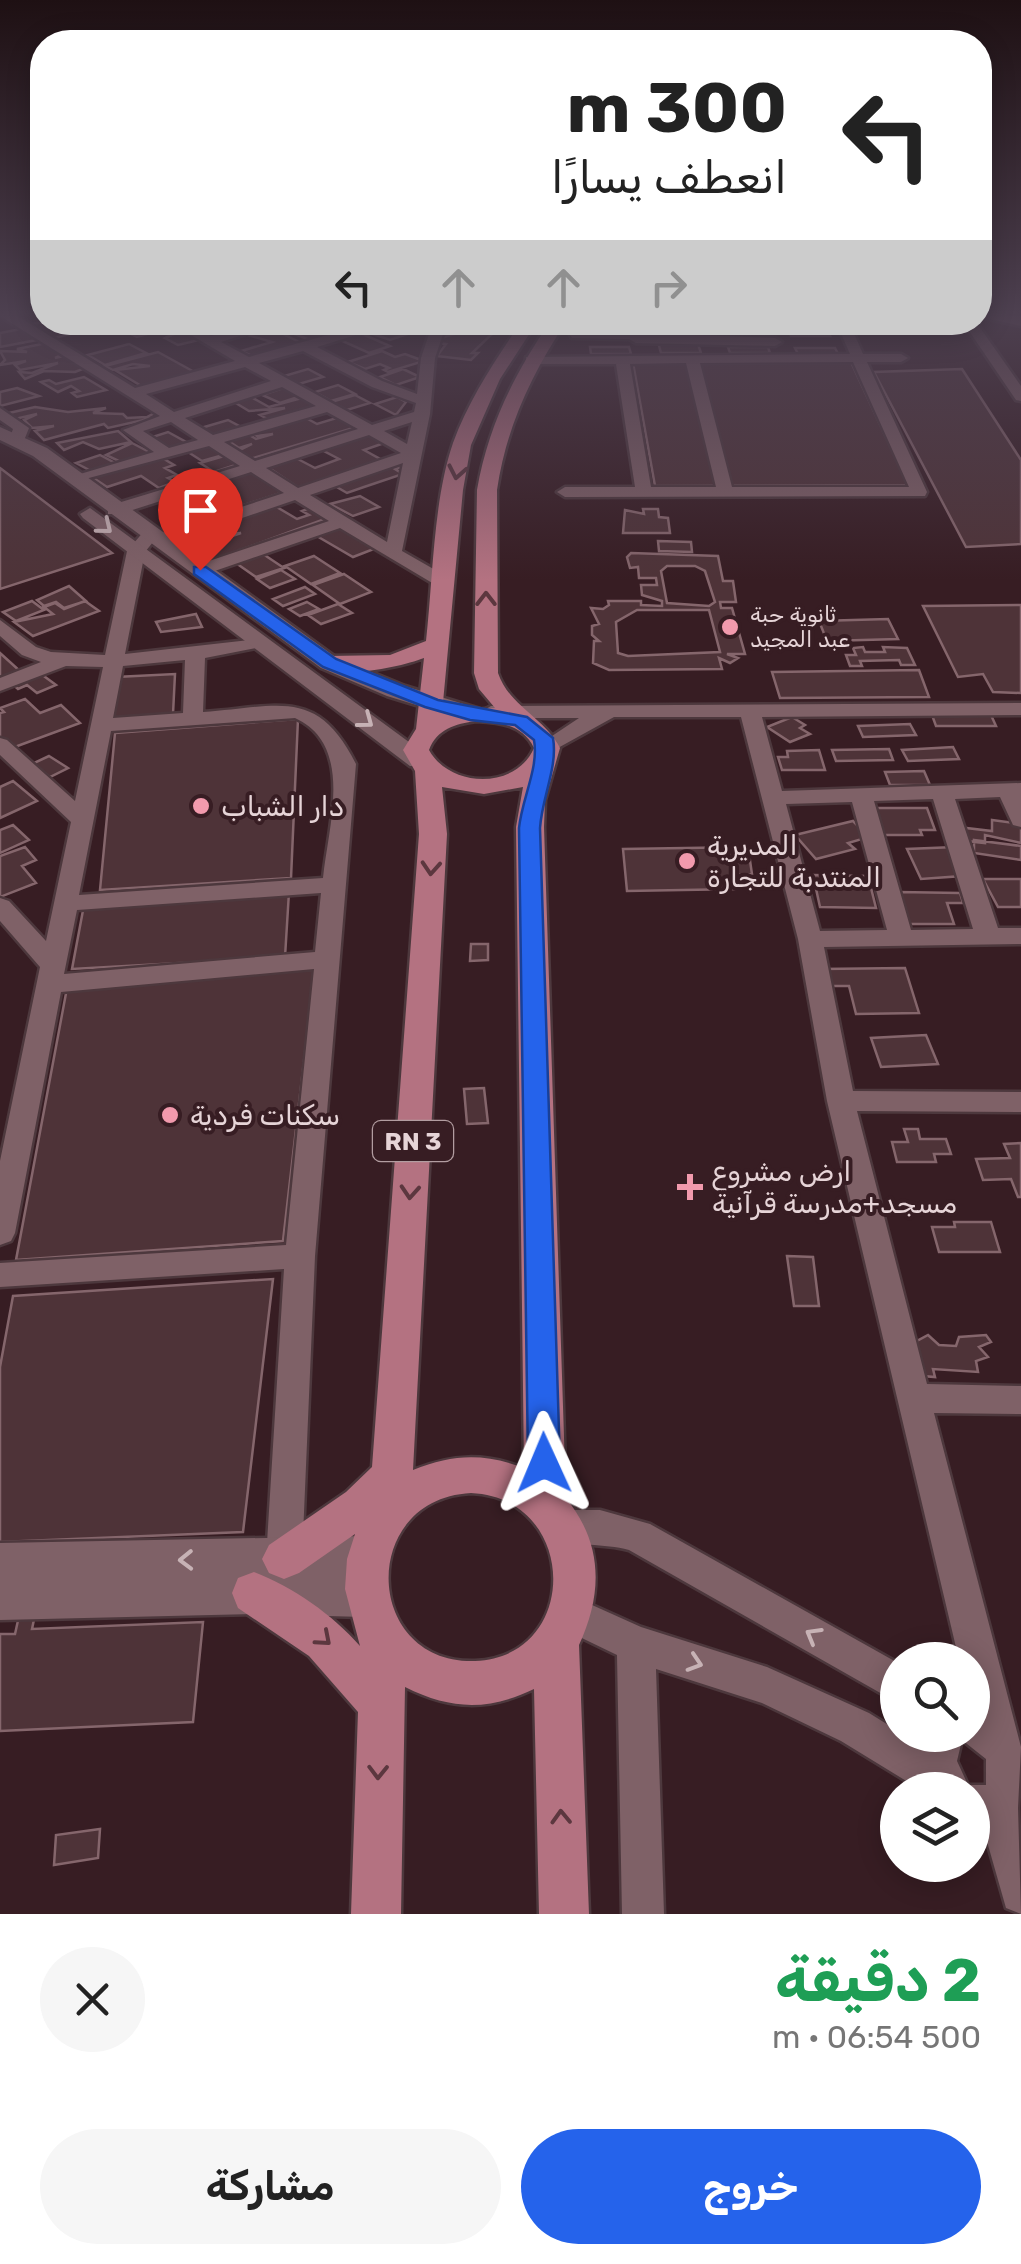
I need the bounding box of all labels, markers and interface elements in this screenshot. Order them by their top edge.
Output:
text: 300 m [567,67,787,150]
icon: left [822,70,952,200]
text: انعطف يسارًا [551,151,787,204]
icon: left [326,260,381,315]
icon: ahead [431,260,486,315]
icon: ahead [536,260,591,315]
icon: right [641,260,696,315]
one-way arrow [447,463,468,480]
pin [158,468,243,571]
icon: arrive [173,483,228,538]
one-way arrow [94,515,112,533]
one-way arrow [476,591,497,607]
place label: ثانوية حبة عبد المجيد [750,601,850,653]
marker: ثانوية حبة عبد المجيد [719,616,741,638]
one-way arrow [355,709,373,727]
place label: دار الشباب [221,790,344,823]
marker: دار الشباب [190,795,212,817]
place label: المديرية المنتدبة للتجارة [707,829,881,894]
marker: المديرية المنتدبة للتجارة [676,850,698,872]
one-way arrow [420,861,442,877]
place label: سكنات فردية [190,1099,340,1132]
marker: سكنات فردية [159,1104,181,1126]
road number: RN 3 [373,1121,453,1161]
place label: ارض مشروع مسجد+مدرسة قرآنية [712,1155,957,1220]
marker: ارض مشروع مسجد+مدرسة قرآنية [677,1174,703,1200]
one-way arrow [400,1185,421,1201]
position arrow [492,1411,596,1515]
one-way arrow [178,1549,194,1571]
one-way arrow [312,1628,331,1646]
one-way arrow [806,1628,824,1647]
map controls [880,1642,990,1882]
button: search [880,1642,990,1752]
one-way arrow [686,1651,703,1672]
one-way arrow [367,1765,388,1781]
button: layers [880,1772,990,1882]
one-way arrow [551,1808,572,1824]
text: 2 دقيقة [775,1945,981,2016]
button: close [40,1947,145,2052]
text: 500 m · 06:54 [772,2018,981,2056]
button: مشاركة [40,2129,501,2244]
button: خروج [521,2129,981,2244]

